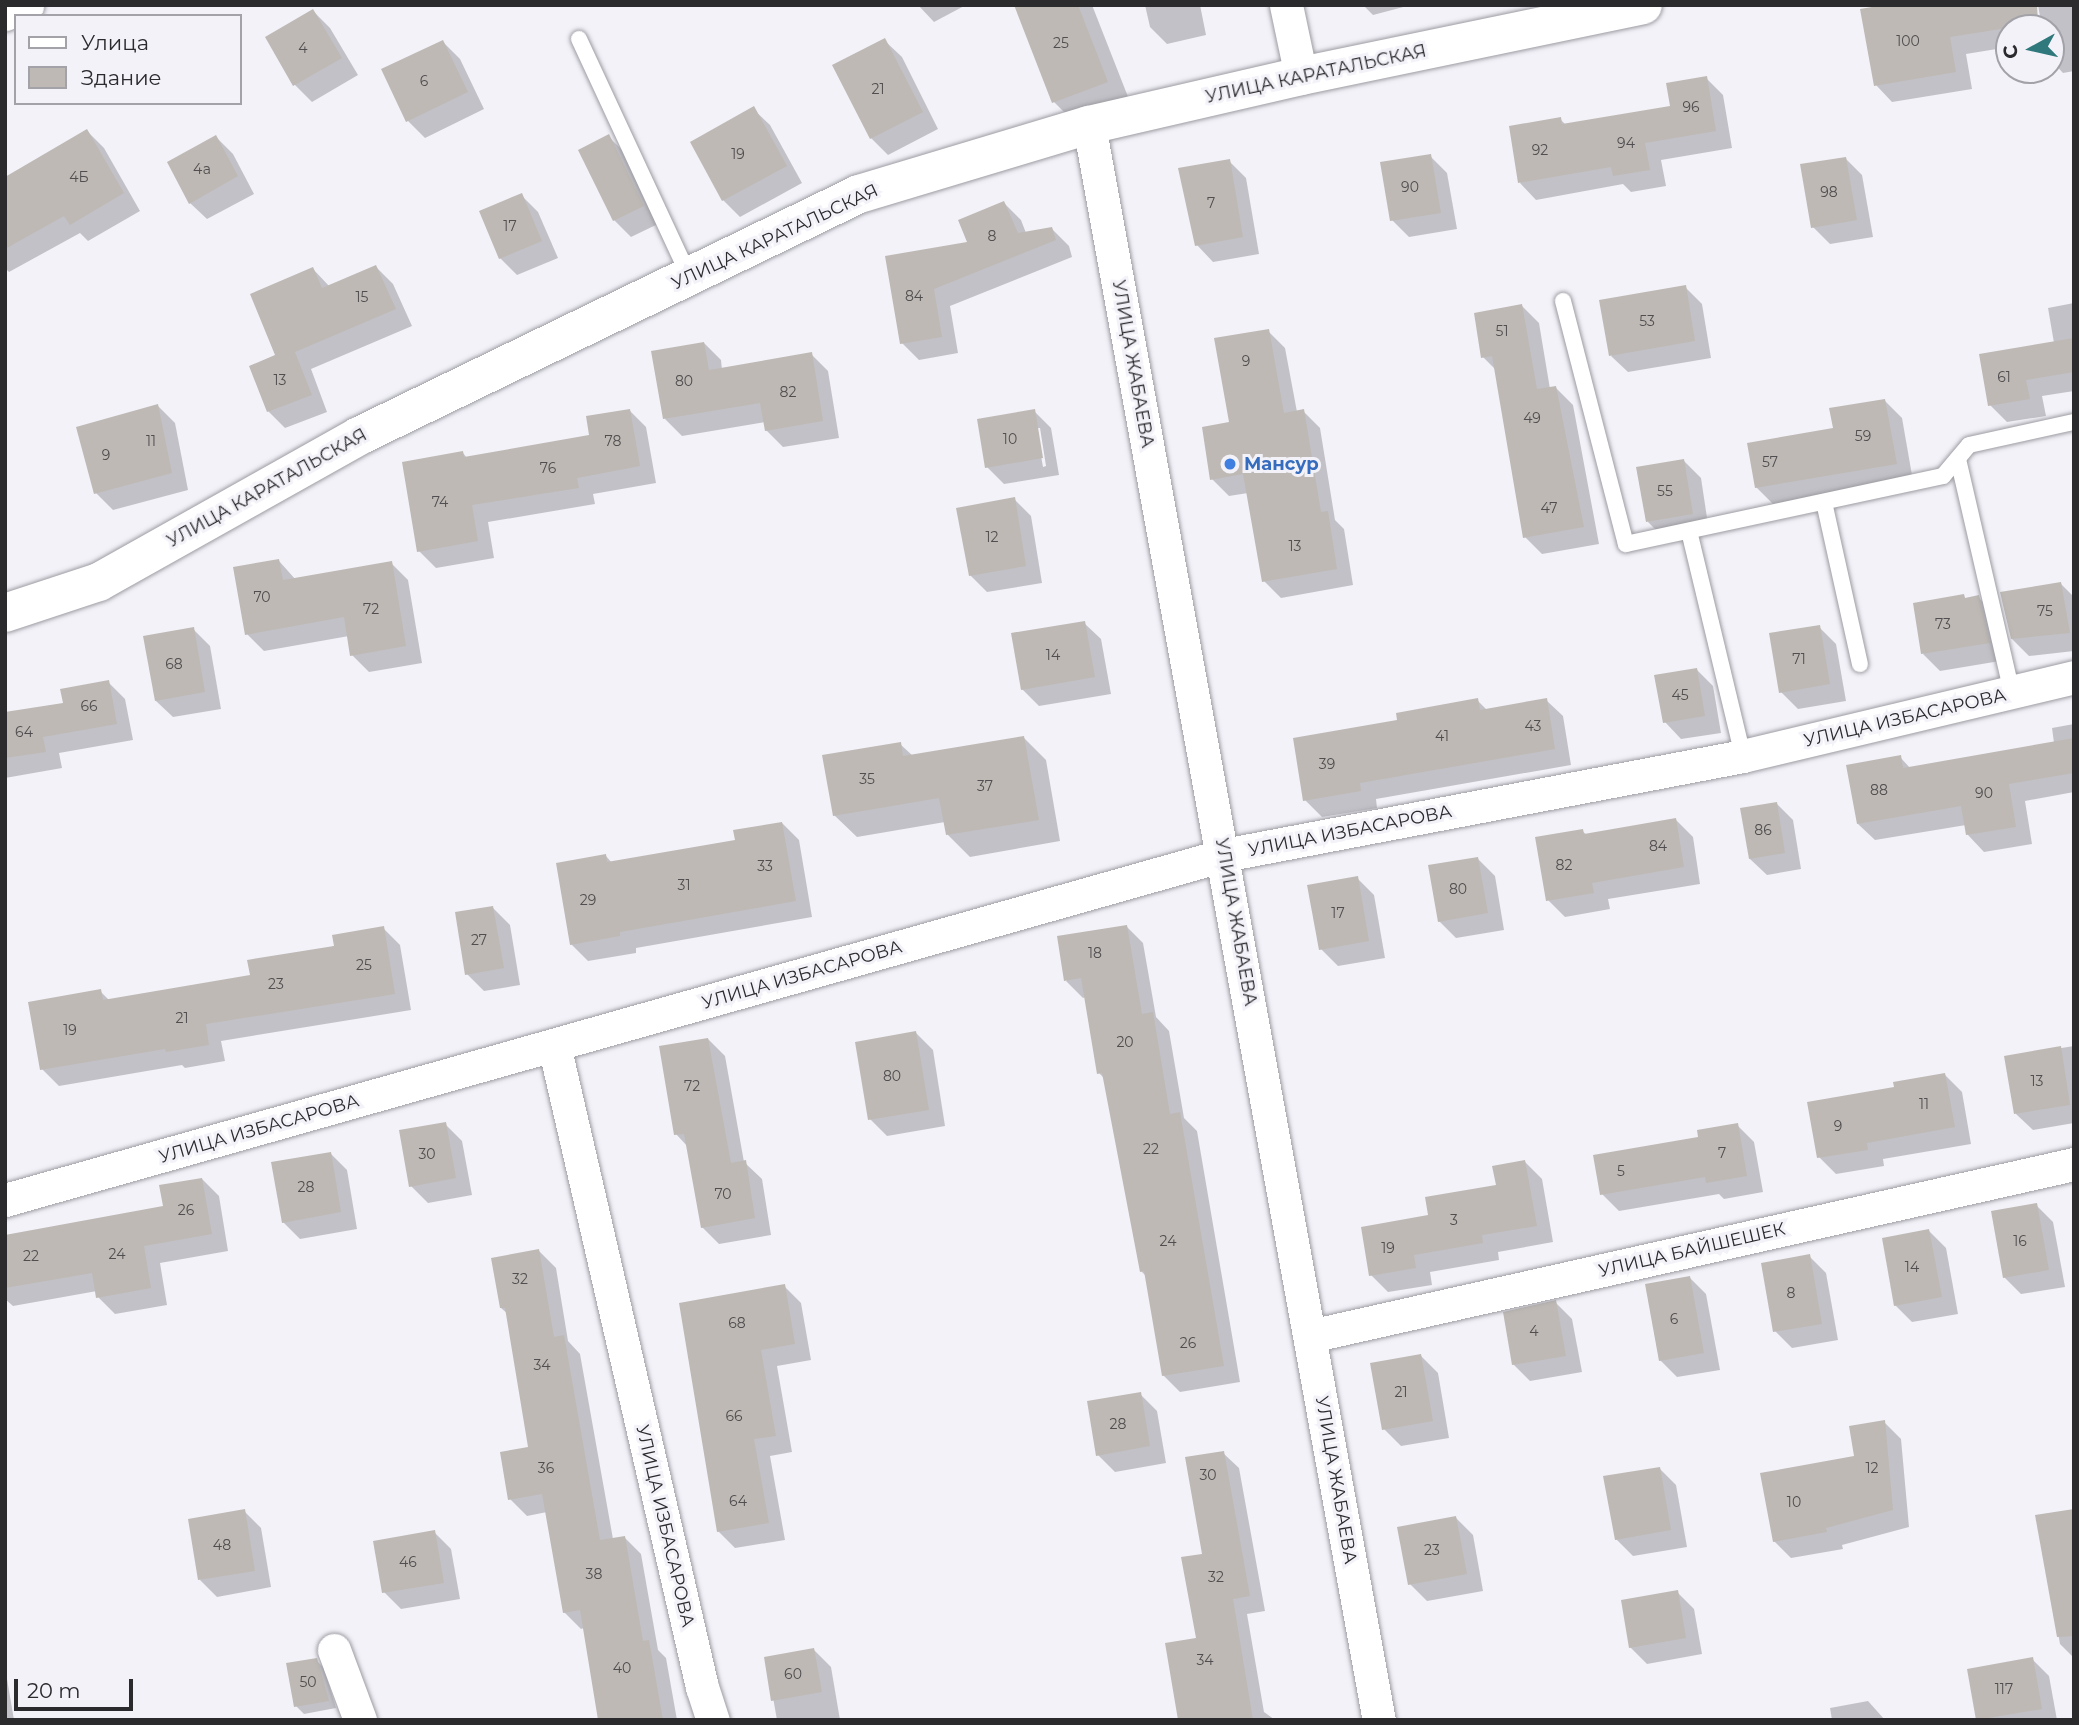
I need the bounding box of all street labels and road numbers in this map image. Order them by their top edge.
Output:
street label: УЛИЦА КАРАТАЛЬСКАЯ [1204,40,1428,108]
street label: УЛИЦА КАРАТАЛЬСКАЯ [668,180,882,294]
street label: УЛИЦА ЖАБАЕВА [1108,278,1158,450]
street label: УЛИЦА КАРАТАЛЬСКАЯ [163,424,371,552]
street label: УЛИЦА ИЗБАСАРОВА [1802,684,2008,752]
street label: УЛИЦА ИЗБАСАРОВА [1246,801,1454,861]
street label: УЛИЦА ЖАБАЕВА [1211,836,1261,1008]
street label: УЛИЦА ИЗБАСАРОВА [700,936,904,1014]
street label: УЛИЦА ИЗБАСАРОВА [157,1090,361,1168]
street label: УЛИЦА БАЙШЕШЕК [1597,1218,1787,1282]
street label: УЛИЦА ЖАБАЕВА [1311,1394,1361,1566]
street label: УЛИЦА ИЗБАСАРОВА [631,1423,699,1629]

